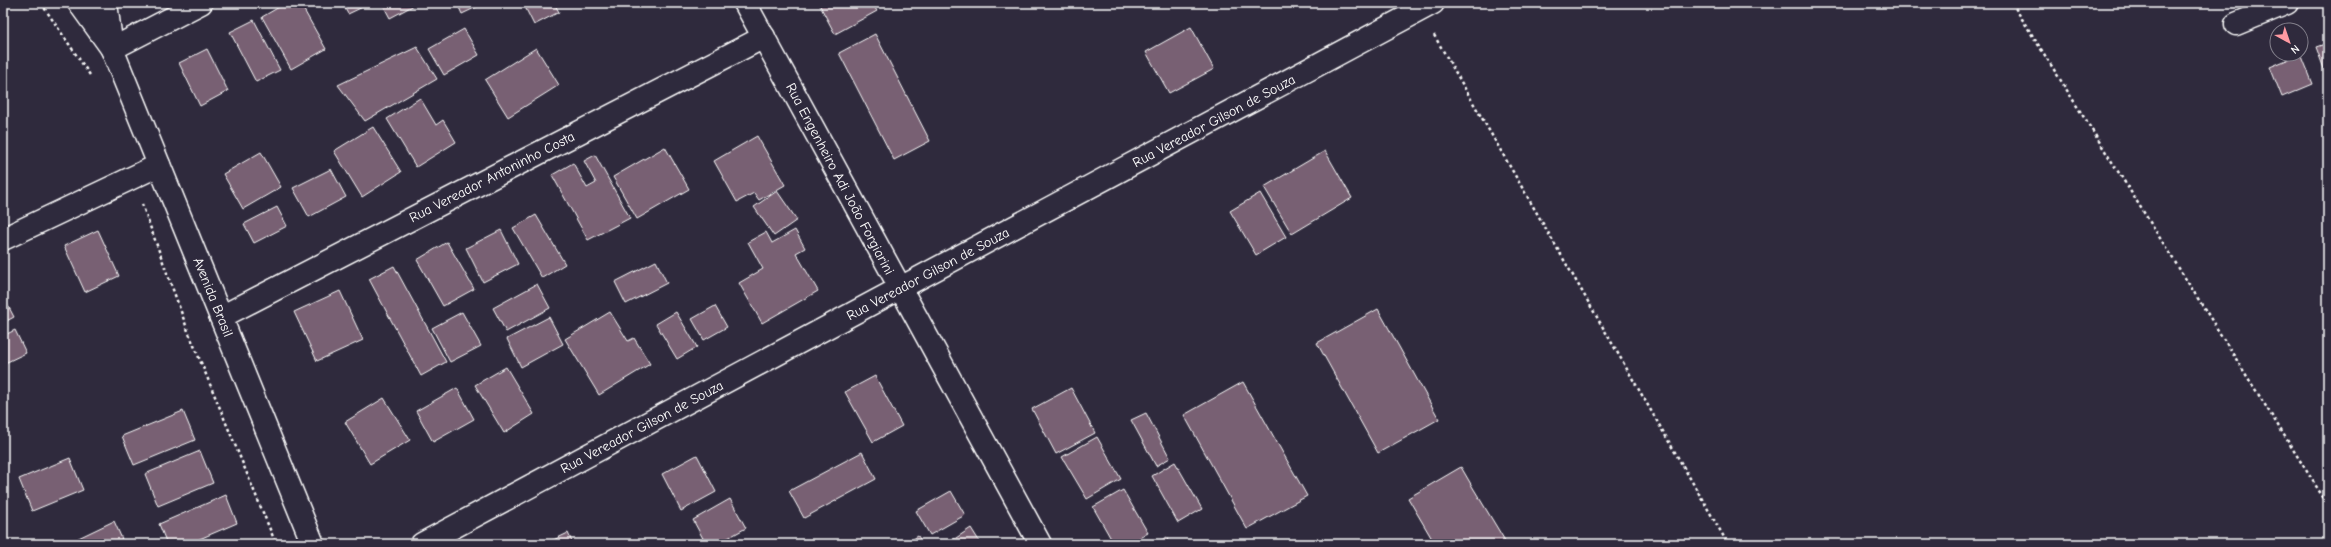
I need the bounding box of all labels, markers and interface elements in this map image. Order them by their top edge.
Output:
north arrow [2269,22,2309,62]
text: N [2288,42,2302,57]
street label: Rua Vereador Gilson de Souza [1130,71,1298,171]
street label: Rua Engenheiro Adi João Forgiarini [782,80,898,278]
street label: Rua Vereador Antoninho Costa [406,128,578,226]
street label: Rua Vereador Gilson de Souza [844,224,1012,324]
street label: Avenida Brasil [189,255,237,339]
street label: Rua Vereador Gilson de Souza [558,377,726,477]

